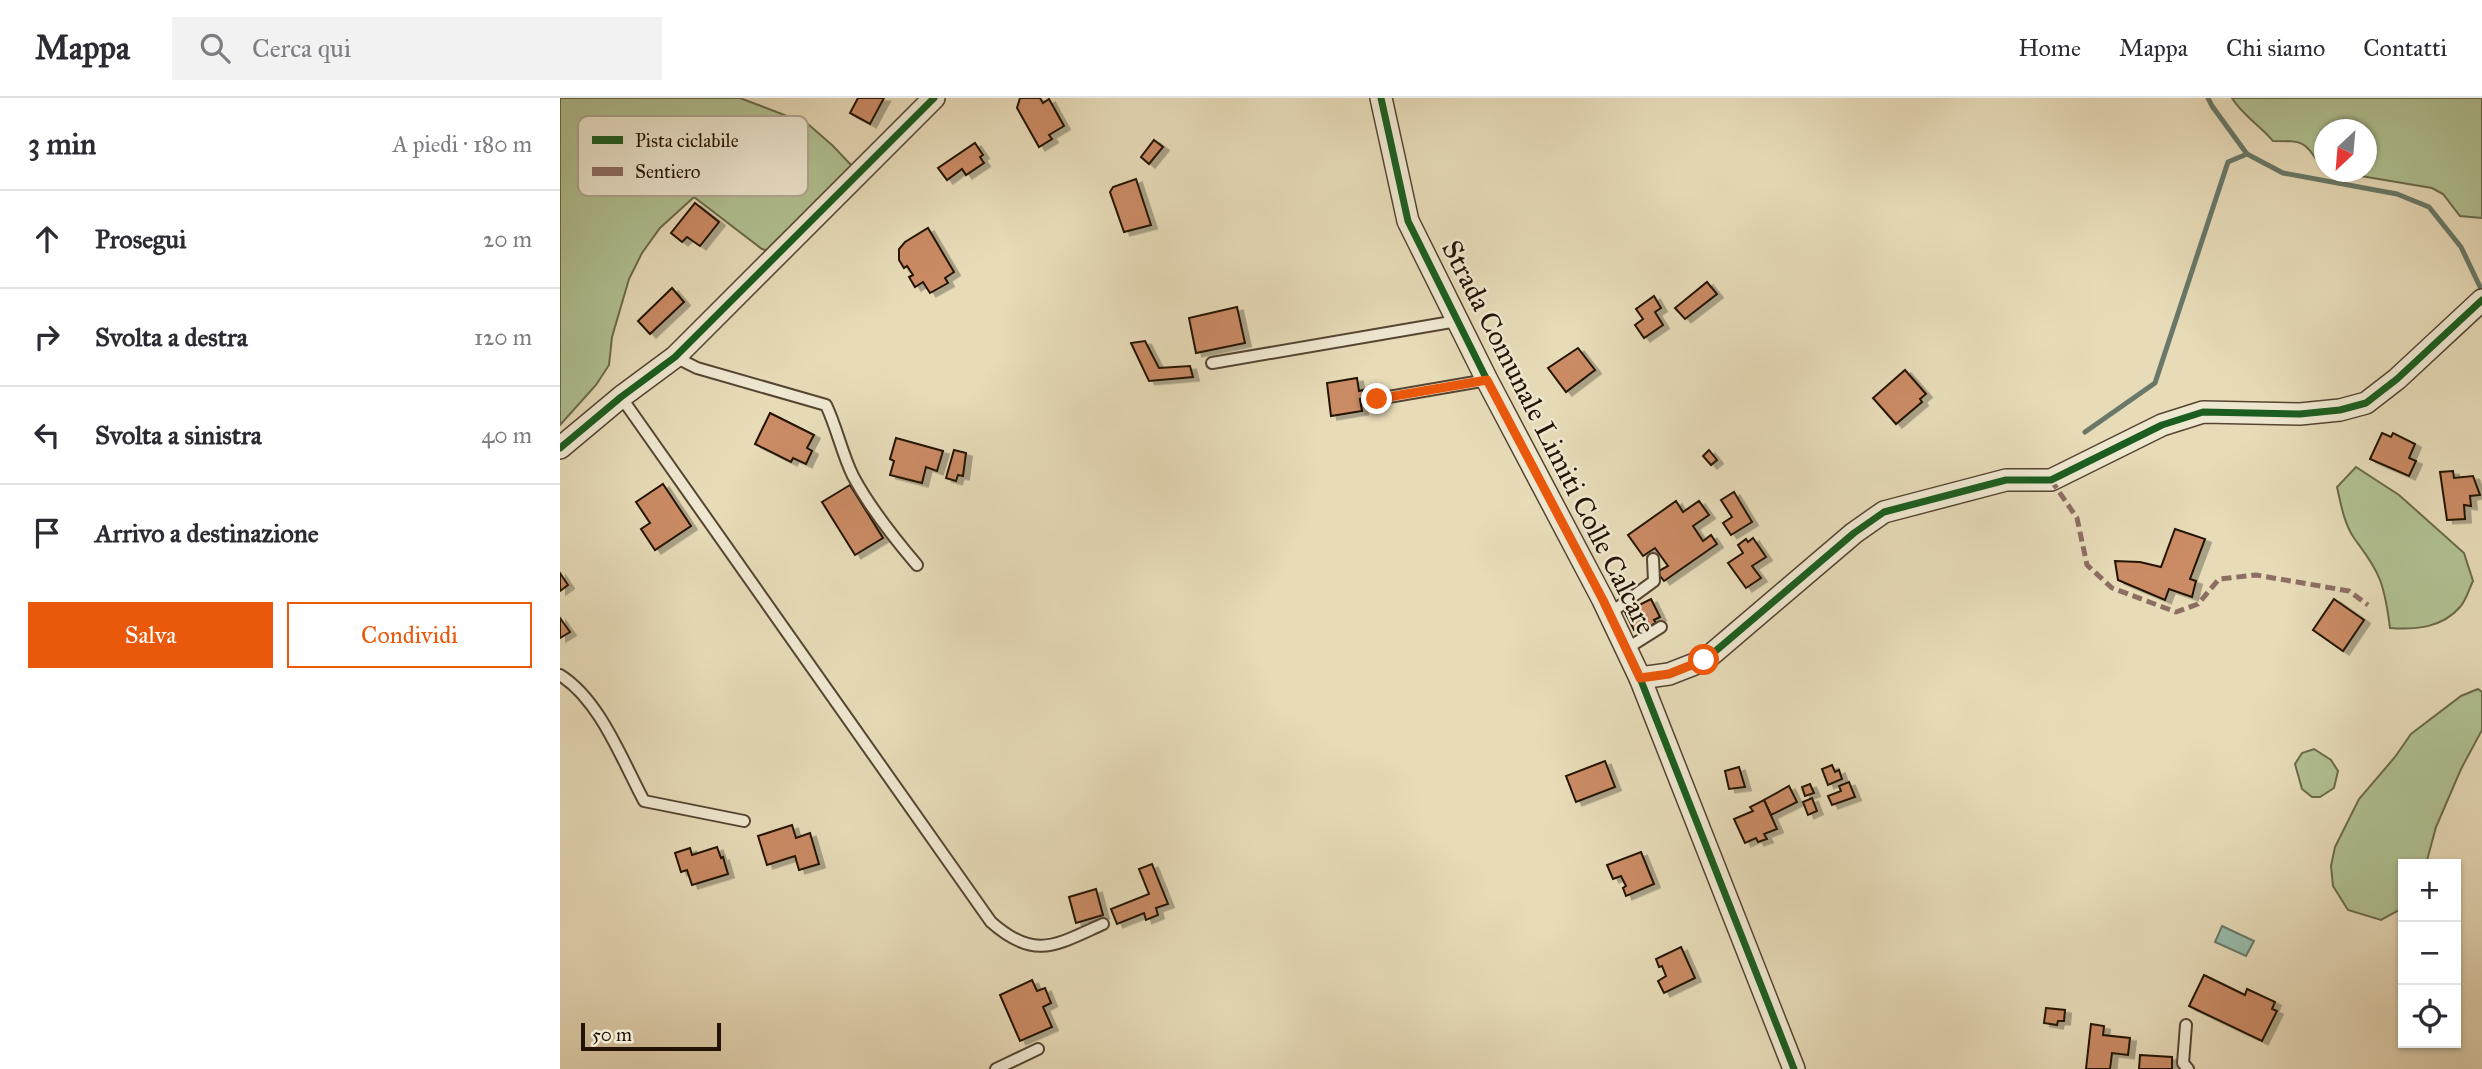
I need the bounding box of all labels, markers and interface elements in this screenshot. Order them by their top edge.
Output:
search box [172,17,662,80]
text: Mappa [35,28,130,68]
icon: search [196,29,234,67]
text: Cerca qui [252,32,351,64]
text: Home [2018,33,2081,63]
text: Mappa [2119,33,2188,63]
text: Chi siamo [2226,33,2325,63]
text: Contatti [2363,33,2447,63]
legend [578,116,808,196]
north arrow [2314,119,2377,182]
text: 3 min [28,126,96,162]
text: Pista ciclabile [635,129,739,152]
text: A piedi · 180 m [392,130,532,158]
text: Sentiero [635,160,701,183]
icon: ahead [28,220,66,258]
text: Prosegui [95,223,186,255]
text: 20 m [483,225,532,253]
street label: Strada Comunale Limiti Colle Calcare [1434,234,1664,640]
icon: right [28,318,66,356]
text: Svolta a destra [95,321,248,353]
text: 120 m [474,323,532,351]
route end [1361,383,1392,414]
icon: left [28,416,66,454]
text: Svolta a sinistra [95,419,262,451]
text: 40 m [482,421,532,449]
icon: arrive [28,514,66,552]
text: Arrivo a destinazione [95,517,319,549]
button: Salva [28,602,273,668]
button: Condividi [287,602,532,668]
route start [1688,644,1719,675]
map controls [2398,859,2461,1048]
button: + [2398,859,2461,922]
button: − [2398,922,2461,985]
button: locate [2398,985,2461,1048]
scale bar [581,1020,721,1052]
text: 50 m [592,1023,632,1046]

